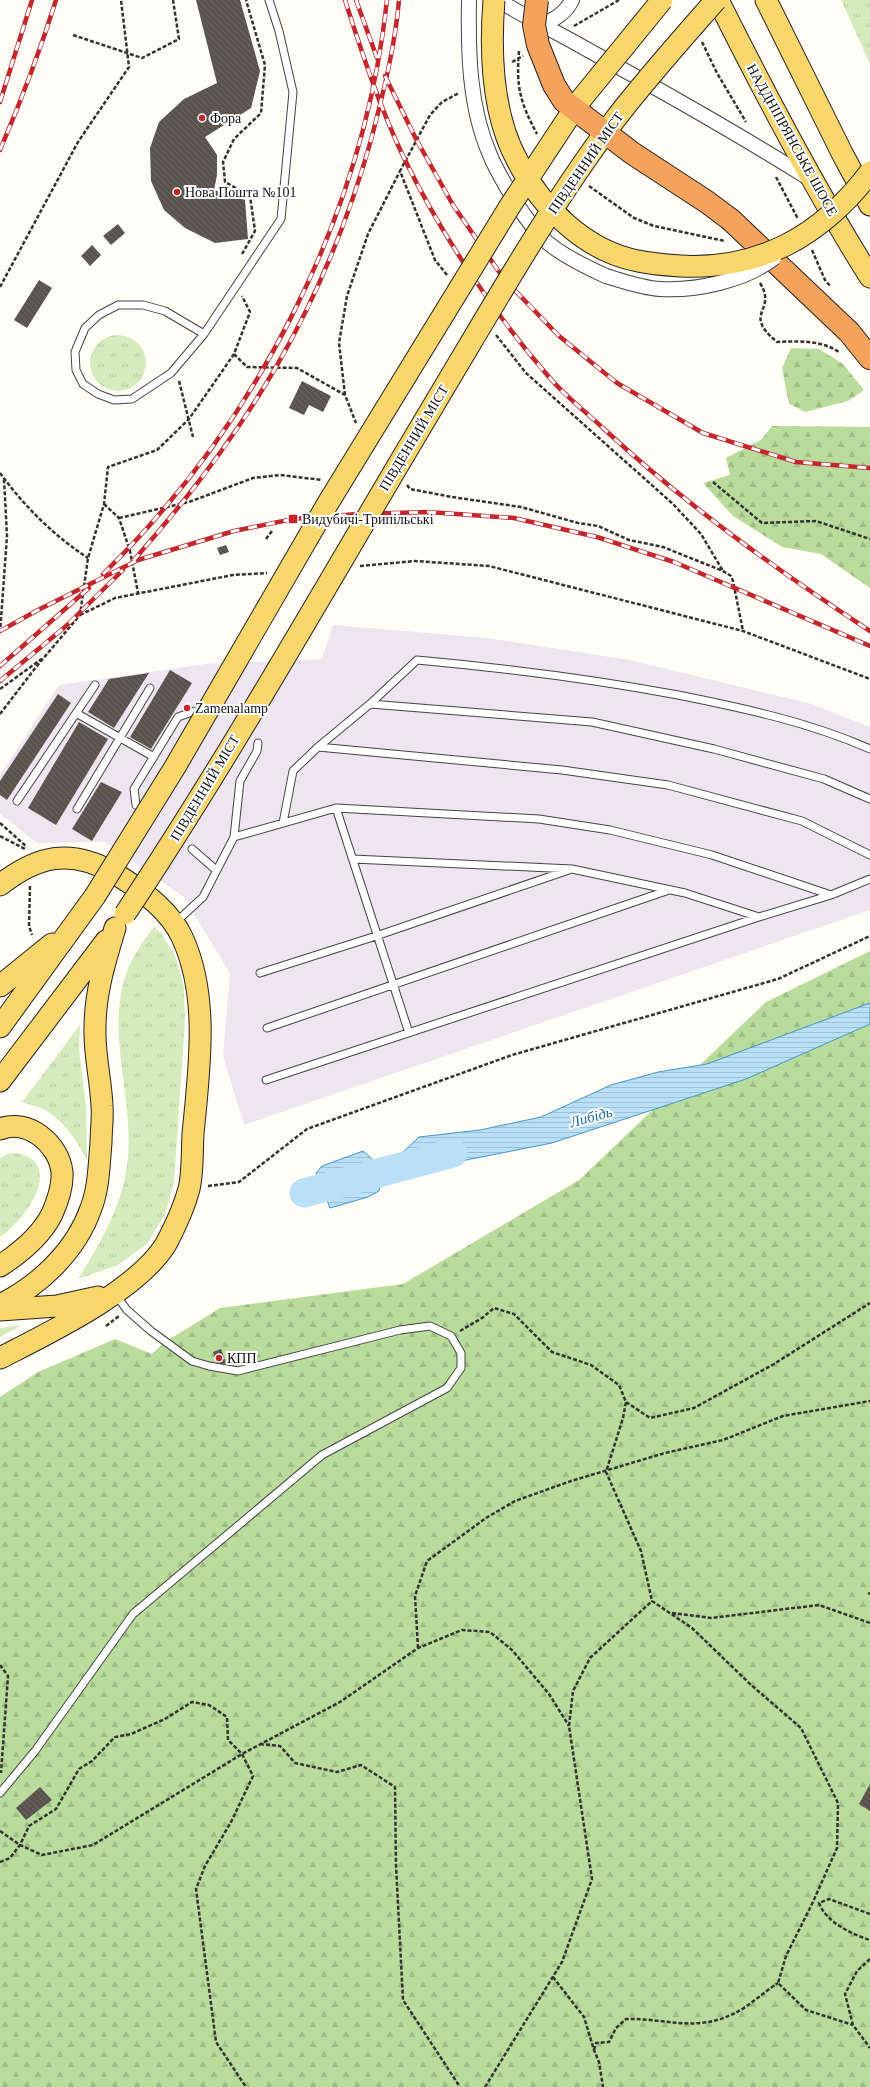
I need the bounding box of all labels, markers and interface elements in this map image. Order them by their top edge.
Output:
street label: НАДДНІПРЯНСЬКЕ ШОСЕ [744,61,840,219]
street label: ПІВДЕННИЙ МІСТ [544,108,627,217]
place label: Фора [210,111,242,126]
marker: Фора [197,113,207,123]
place label: Нова Пошта №101 [185,185,297,200]
marker: Нова Пошта №101 [172,187,182,197]
street label: ПІВДЕННИЙ МІСТ [376,382,452,494]
place label: Видубичі-Трипільські [302,512,434,527]
marker: Видубичі-Трипільські [287,513,299,525]
place label: Zamenalamp [195,701,268,716]
marker: Zamenalamp [182,703,192,713]
street label: ПІВДЕННИЙ МІСТ [167,732,243,844]
water label: Либідь [567,1104,614,1131]
place label: КПП [227,1351,257,1366]
marker: КПП [214,1353,224,1363]

